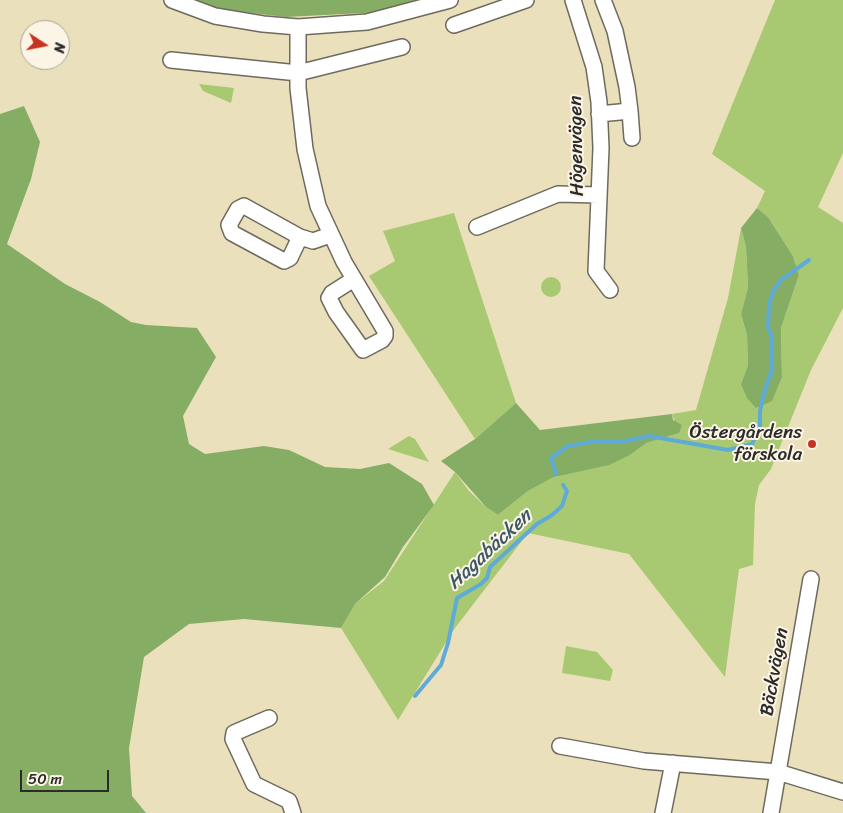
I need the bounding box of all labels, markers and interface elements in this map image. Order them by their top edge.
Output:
north arrow [20,20,70,70]
text: N [46,41,72,55]
street label: Högenvägen [565,95,589,197]
place label: Östergårdens förskola [689,422,802,466]
marker: Östergårdens förskola [806,438,818,450]
water label: Hagabäcken [443,505,537,595]
street label: Bäckvägen [756,626,794,718]
scale bar [22,760,111,792]
text: 50 m [28,766,62,792]

